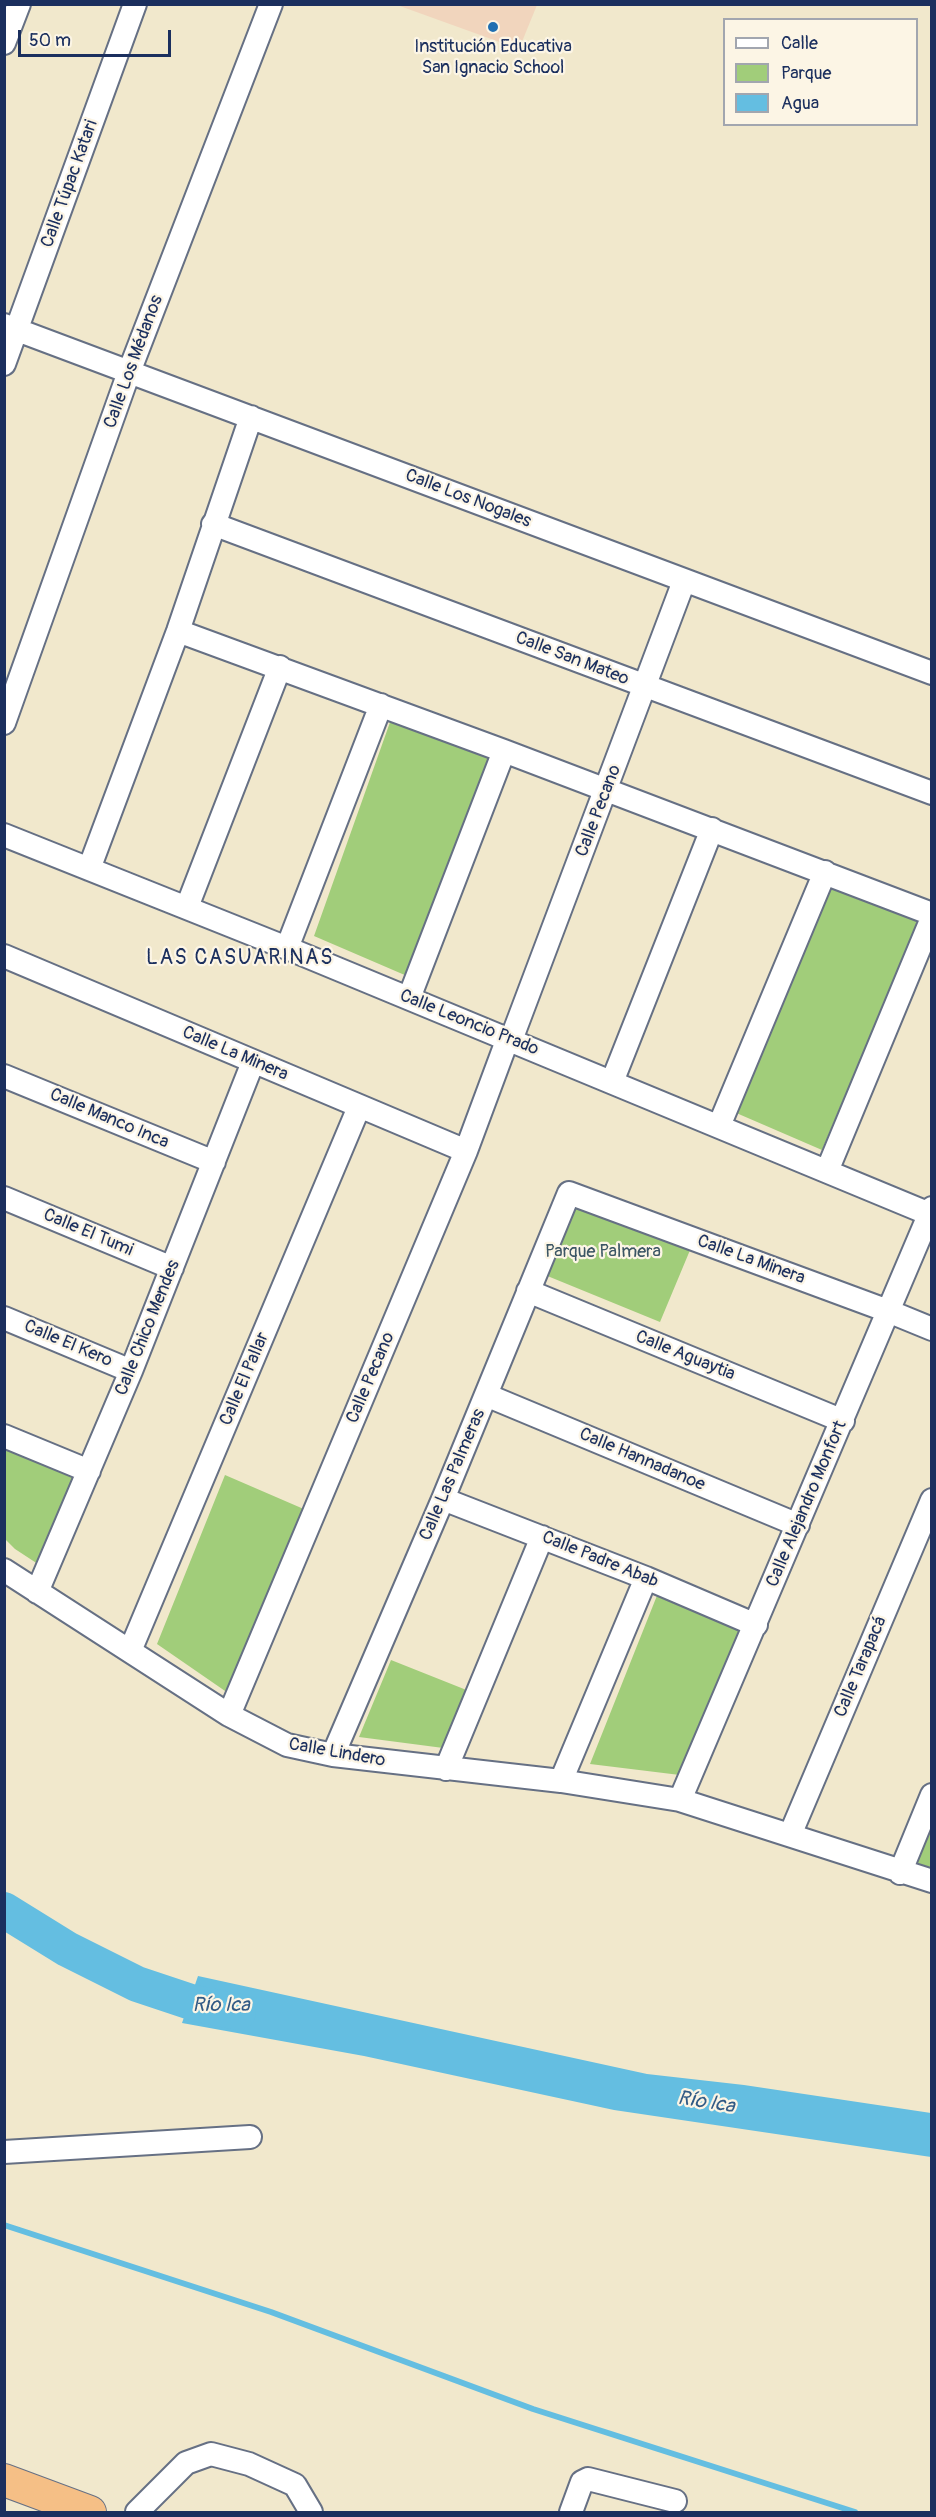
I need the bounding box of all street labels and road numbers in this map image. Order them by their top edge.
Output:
street label: Calle Túpac Katari [37,117,103,251]
street label: Calle Los Médanos [100,293,168,431]
street label: Calle Los Nogales [402,465,534,533]
street label: Calle San Mateo [512,627,632,691]
street label: Calle Pecano [572,762,626,860]
street label: Calle Leoncio Prado [396,985,542,1061]
street label: Calle La Minera [179,1022,291,1086]
street label: Calle Manco Inca [46,1084,172,1154]
street label: Calle El Tumi [40,1204,136,1262]
street label: Calle La Minera [694,1231,808,1289]
street label: Calle Chico Mendes [111,1257,185,1399]
street label: Calle El Kero [21,1316,115,1372]
street label: Calle Aguaytia [632,1326,738,1386]
street label: Calle El Pallar [216,1329,274,1429]
street label: Calle Pecano [342,1329,400,1427]
street label: Calle Las Palmeras [416,1406,490,1544]
street label: Calle Alejandro Monfort [762,1418,852,1590]
street label: Calle Hannadanoe [576,1424,708,1496]
street label: Calle Padre Abab [539,1527,661,1593]
street label: Calle Tarapacá [830,1613,892,1721]
street label: Calle Lindero [287,1734,387,1772]

